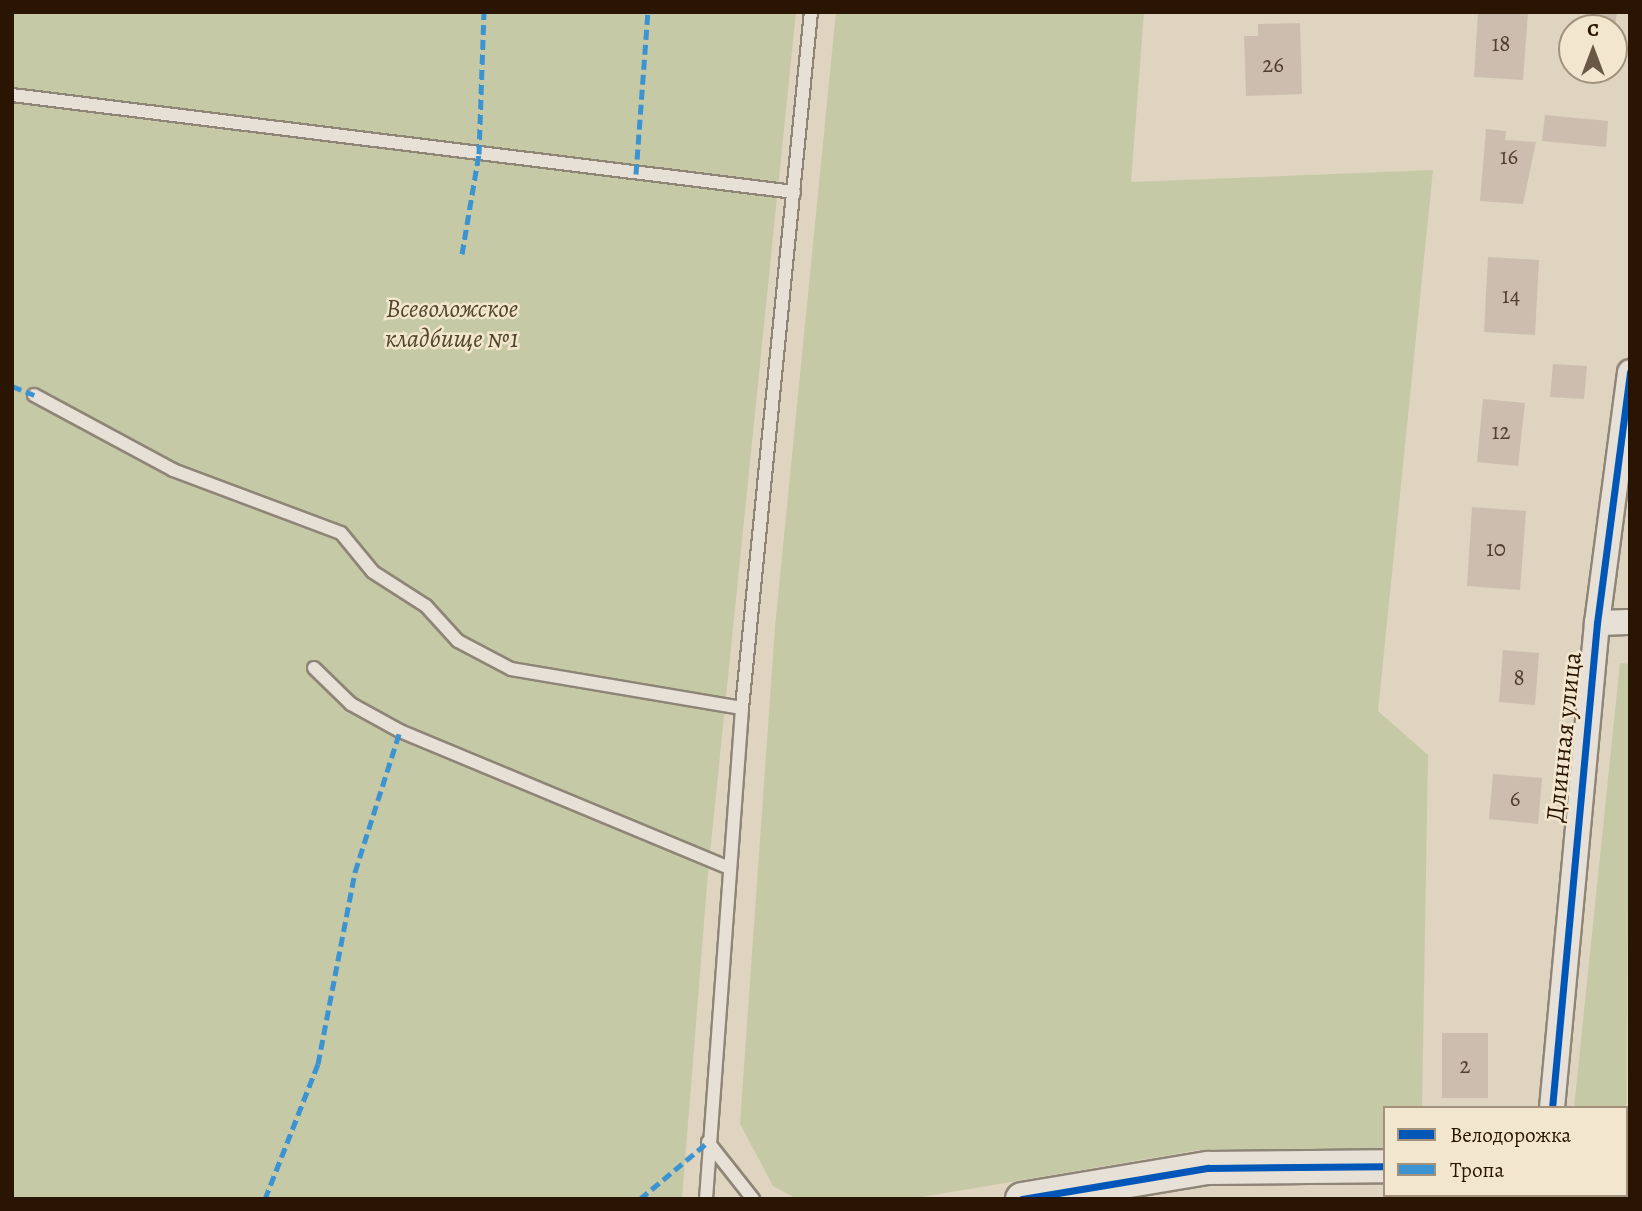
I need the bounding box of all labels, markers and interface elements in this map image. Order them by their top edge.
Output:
north arrow [1558,14,1628,84]
text: С [1587,17,1599,43]
house number: 18 [1491,30,1511,58]
house number: 26 [1262,51,1284,79]
house number: 16 [1500,143,1518,171]
house number: 14 [1502,282,1520,310]
park label: Всеволожское кладбище №1 [385,293,519,354]
house number: 12 [1492,418,1510,446]
house number: 10 [1486,535,1506,563]
street label: Длинная улица [1540,650,1588,824]
house number: 8 [1513,664,1525,692]
house number: 6 [1510,785,1520,813]
house number: 2 [1460,1052,1470,1080]
legend [1383,1106,1628,1197]
text: Велодорожка [1450,1121,1571,1149]
text: Тропа [1450,1156,1504,1184]

